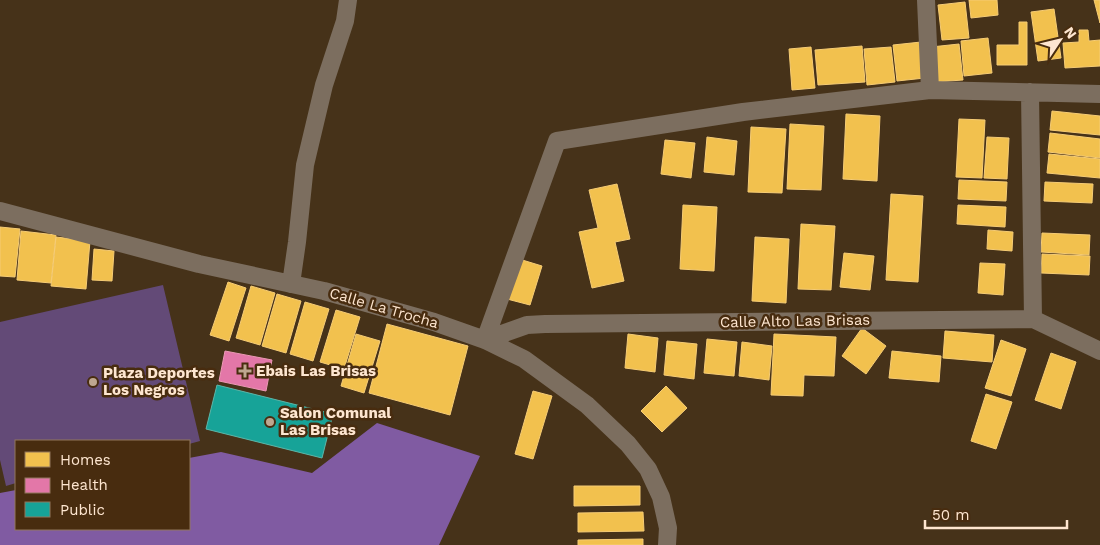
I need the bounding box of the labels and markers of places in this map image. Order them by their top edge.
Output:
place label: Ebais Las Brisas [256,362,376,380]
place label: Plaza Deportes Los Negros [103,364,215,399]
marker: Ebais Las Brisas [238,364,252,378]
marker: Plaza Deportes Los Negros [87,376,99,388]
place label: Salon Comunal Las Brisas [280,404,391,439]
marker: Salon Comunal Las Brisas [264,416,276,428]

